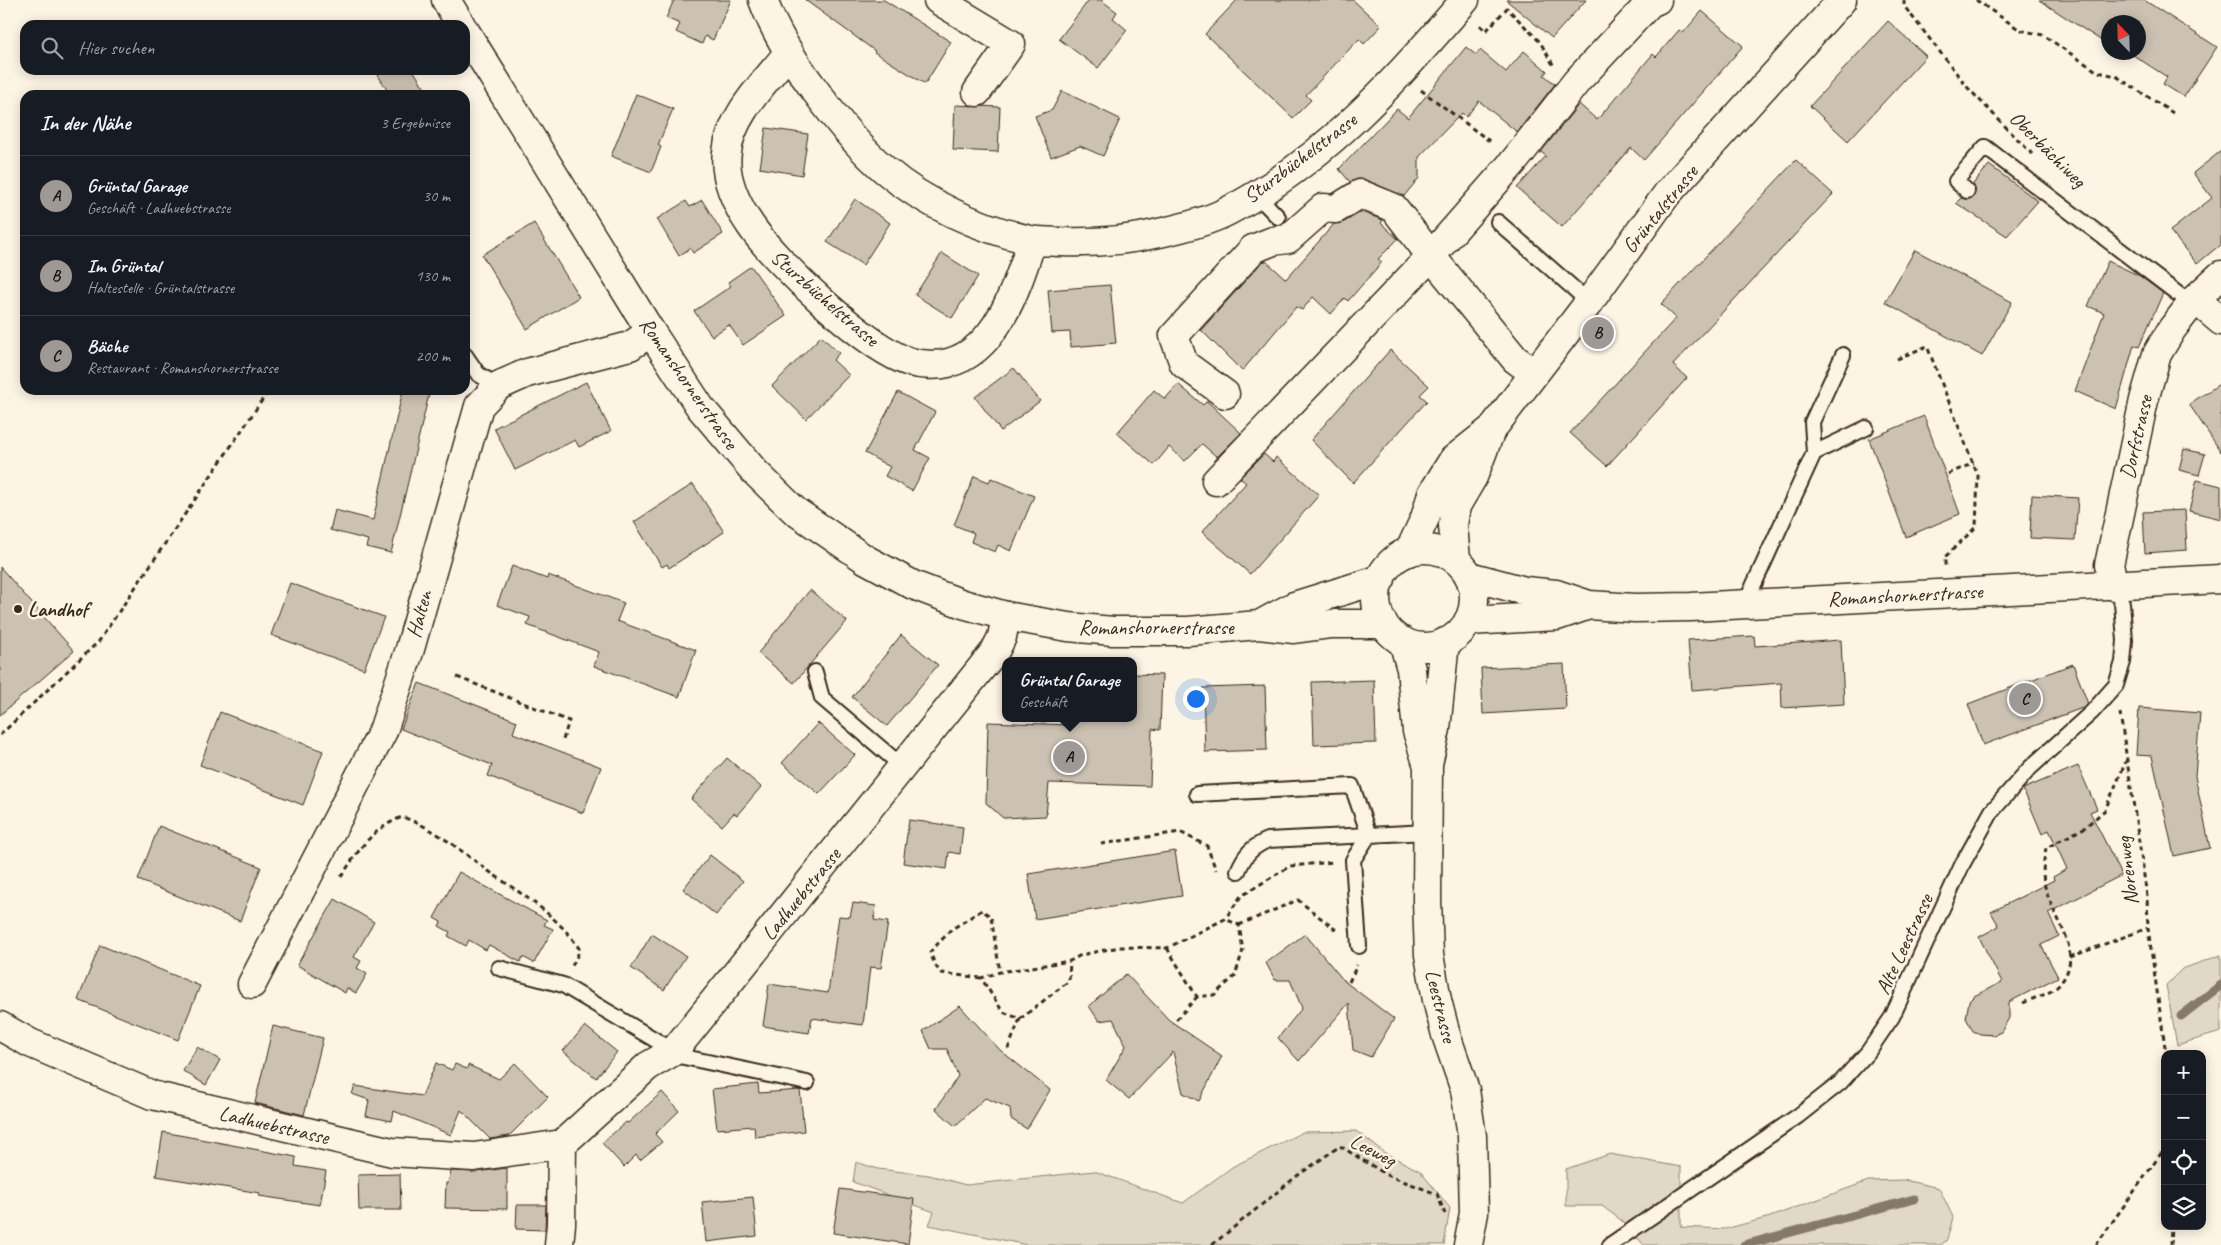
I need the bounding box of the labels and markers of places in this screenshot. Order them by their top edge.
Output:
pin: B [1582,314,1614,352]
place label: Landhof [28,596,93,622]
marker: Landhof [12,603,24,615]
pin: C [2009,680,2041,718]
pin: A [1053,738,1085,776]

